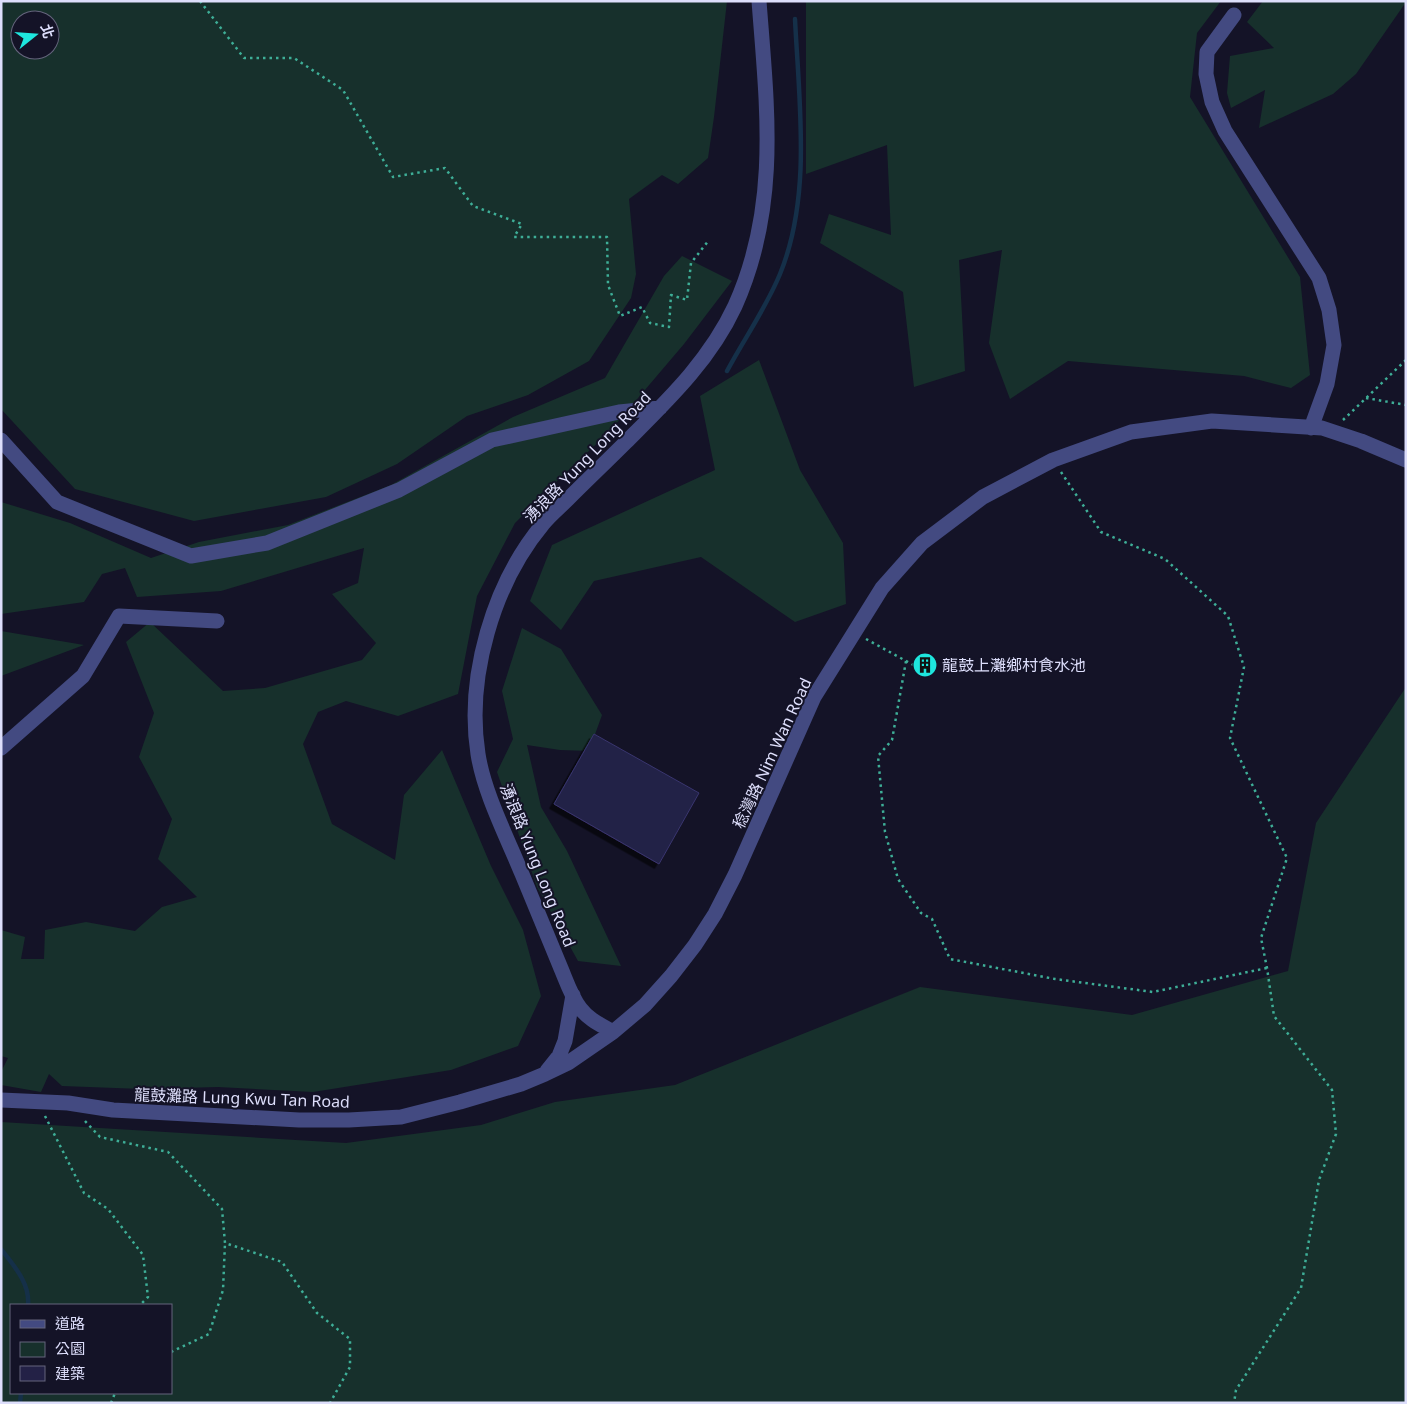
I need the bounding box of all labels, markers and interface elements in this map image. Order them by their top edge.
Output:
north arrow [10,10,60,60]
text: 北 [37,22,59,41]
street label: 湧浪路 Yung Long Road [518,386,656,528]
building icon: 龍鼓上灘鄉村食水池 [912,652,938,678]
place label: 龍鼓上灘鄉村食水池 [942,654,1086,676]
street label: 稔灣路 Nim Wan Road [727,674,817,832]
street label: 湧浪路 Yung Long Road [495,780,581,950]
street label: 龍鼓灘路 Lung Kwu Tan Road [134,1083,350,1113]
legend [10,1304,172,1394]
text: 道路 [55,1313,85,1333]
text: 公園 [55,1338,85,1358]
text: 建築 [55,1363,85,1383]

